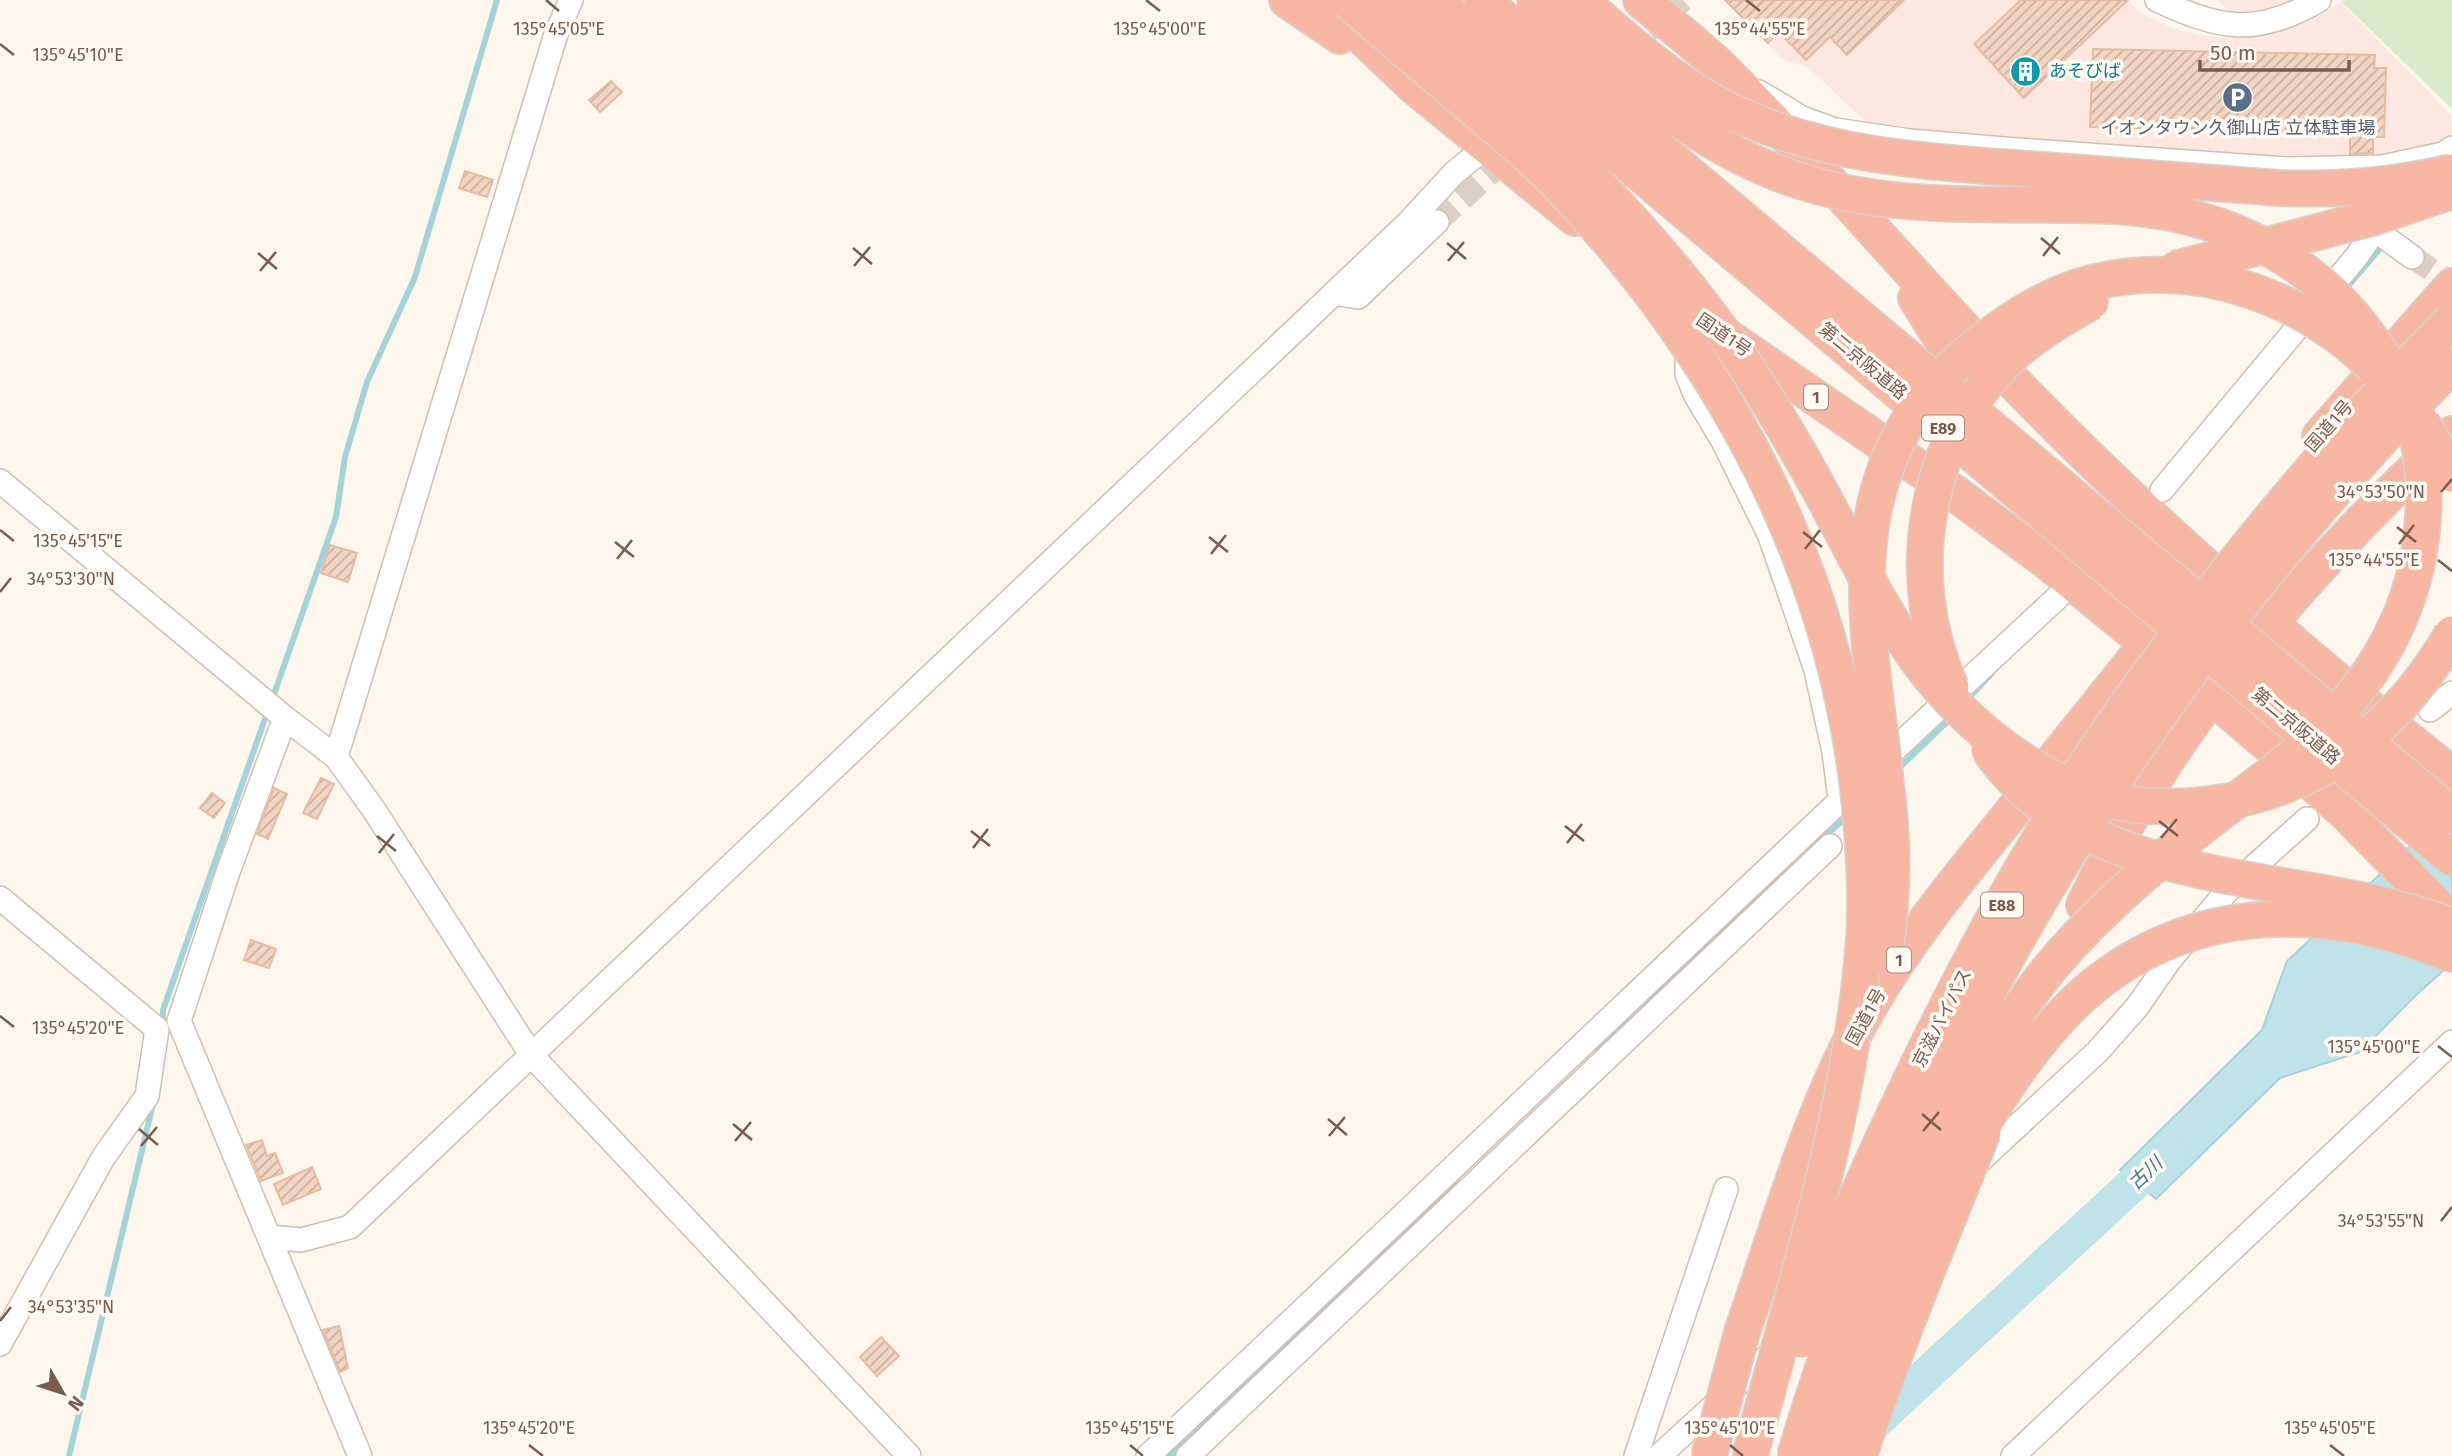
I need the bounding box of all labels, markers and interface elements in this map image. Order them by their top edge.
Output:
text: 135°45'05"E [513,18,605,40]
text: 135°45'00"E [1113,18,1207,40]
text: 135°44'55"E [1714,18,1806,40]
scale bar [2200,28,2349,72]
text: 50 m [2210,40,2256,66]
text: 135°45'10"E [32,44,124,66]
building icon: あそびば [2009,54,2043,88]
place label: あそびば [2049,60,2121,82]
parking icon: イオンタウン久御山店 立体駐車場 [2221,81,2255,115]
place label: イオンタウン久御山店 立体駐車場 [2101,117,2375,139]
street label: 国道1号 [1692,309,1756,361]
street label: 第二京阪道路 [1815,318,1911,404]
road number: 1 [1804,384,1828,410]
street label: 国道1号 [2300,395,2358,457]
road number: E89 [1922,416,1964,440]
text: 34°53'50"N [2337,481,2425,503]
text: 135°45'15"E [33,530,123,552]
text: 135°44'55"E [2328,549,2420,571]
text: 34°53'30"N [27,568,115,590]
street label: 第二京阪道路 [2248,683,2344,769]
road number: E88 [1981,892,2023,917]
road number: 1 [1887,948,1911,972]
street label: 京滋バイパス [1908,965,1976,1071]
street label: 国道1号 [1841,985,1891,1049]
text: 135°45'20"E [32,1017,124,1039]
text: 135°45'00"E [2327,1036,2421,1058]
water label: 古川 [2124,1151,2169,1195]
text: 34°53'55"N [2338,1210,2424,1232]
text: 34°53'35"N [28,1296,114,1318]
north arrow [28,1358,98,1428]
text: N [63,1391,89,1416]
text: 135°45'20"E [483,1417,575,1439]
text: 135°45'15"E [1085,1417,1175,1439]
text: 135°45'10"E [1684,1417,1776,1439]
text: 135°45'05"E [2284,1417,2376,1439]

